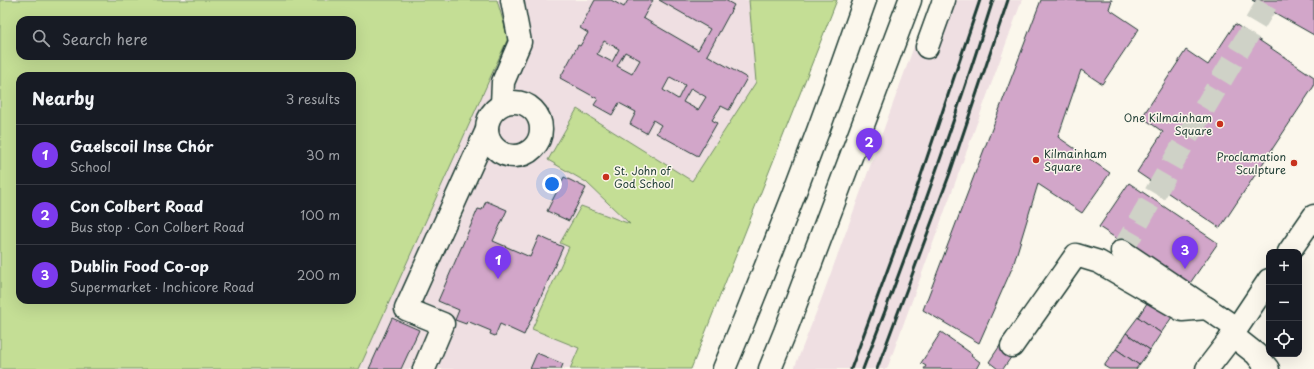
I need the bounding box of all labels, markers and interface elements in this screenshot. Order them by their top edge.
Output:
search box [16,16,356,60]
icon: search [30,27,52,49]
text: Search here [62,27,148,50]
text: Nearby [32,85,94,111]
text: 3 results [286,89,340,108]
place label: One Kilmainham Square [1124,109,1212,139]
marker: One Kilmainham Square [1215,119,1225,129]
pin: 2 [856,128,882,161]
text: Gaelscoil Inse Chór [70,134,214,157]
text: 1 [42,145,48,164]
text: 30 m [306,145,340,164]
place label: Kilmainham Square [1044,145,1107,175]
place label: Proclamation Sculpture [1217,148,1286,178]
marker: Kilmainham Square [1031,155,1041,165]
text: School [70,157,111,176]
marker: Proclamation Sculpture [1289,158,1299,168]
place label: St. John of God School [614,162,674,192]
marker: St. John of God School [601,172,611,182]
your location [542,174,562,194]
text: Con Colbert Road [70,194,203,217]
text: 2 [40,205,50,224]
text: 100 m [300,205,340,224]
text: Bus stop · Con Colbert Road [70,217,244,236]
pin: 3 [1172,236,1198,269]
pin: 1 [485,246,511,279]
map controls [1266,249,1302,357]
button: + [1266,249,1302,285]
text: Dublin Food Co-op [70,254,209,277]
text: 3 [41,265,49,284]
text: 200 m [297,265,340,284]
text: Supermarket · Inchicore Road [70,277,254,296]
button: − [1266,285,1302,321]
button: locate [1266,321,1302,357]

